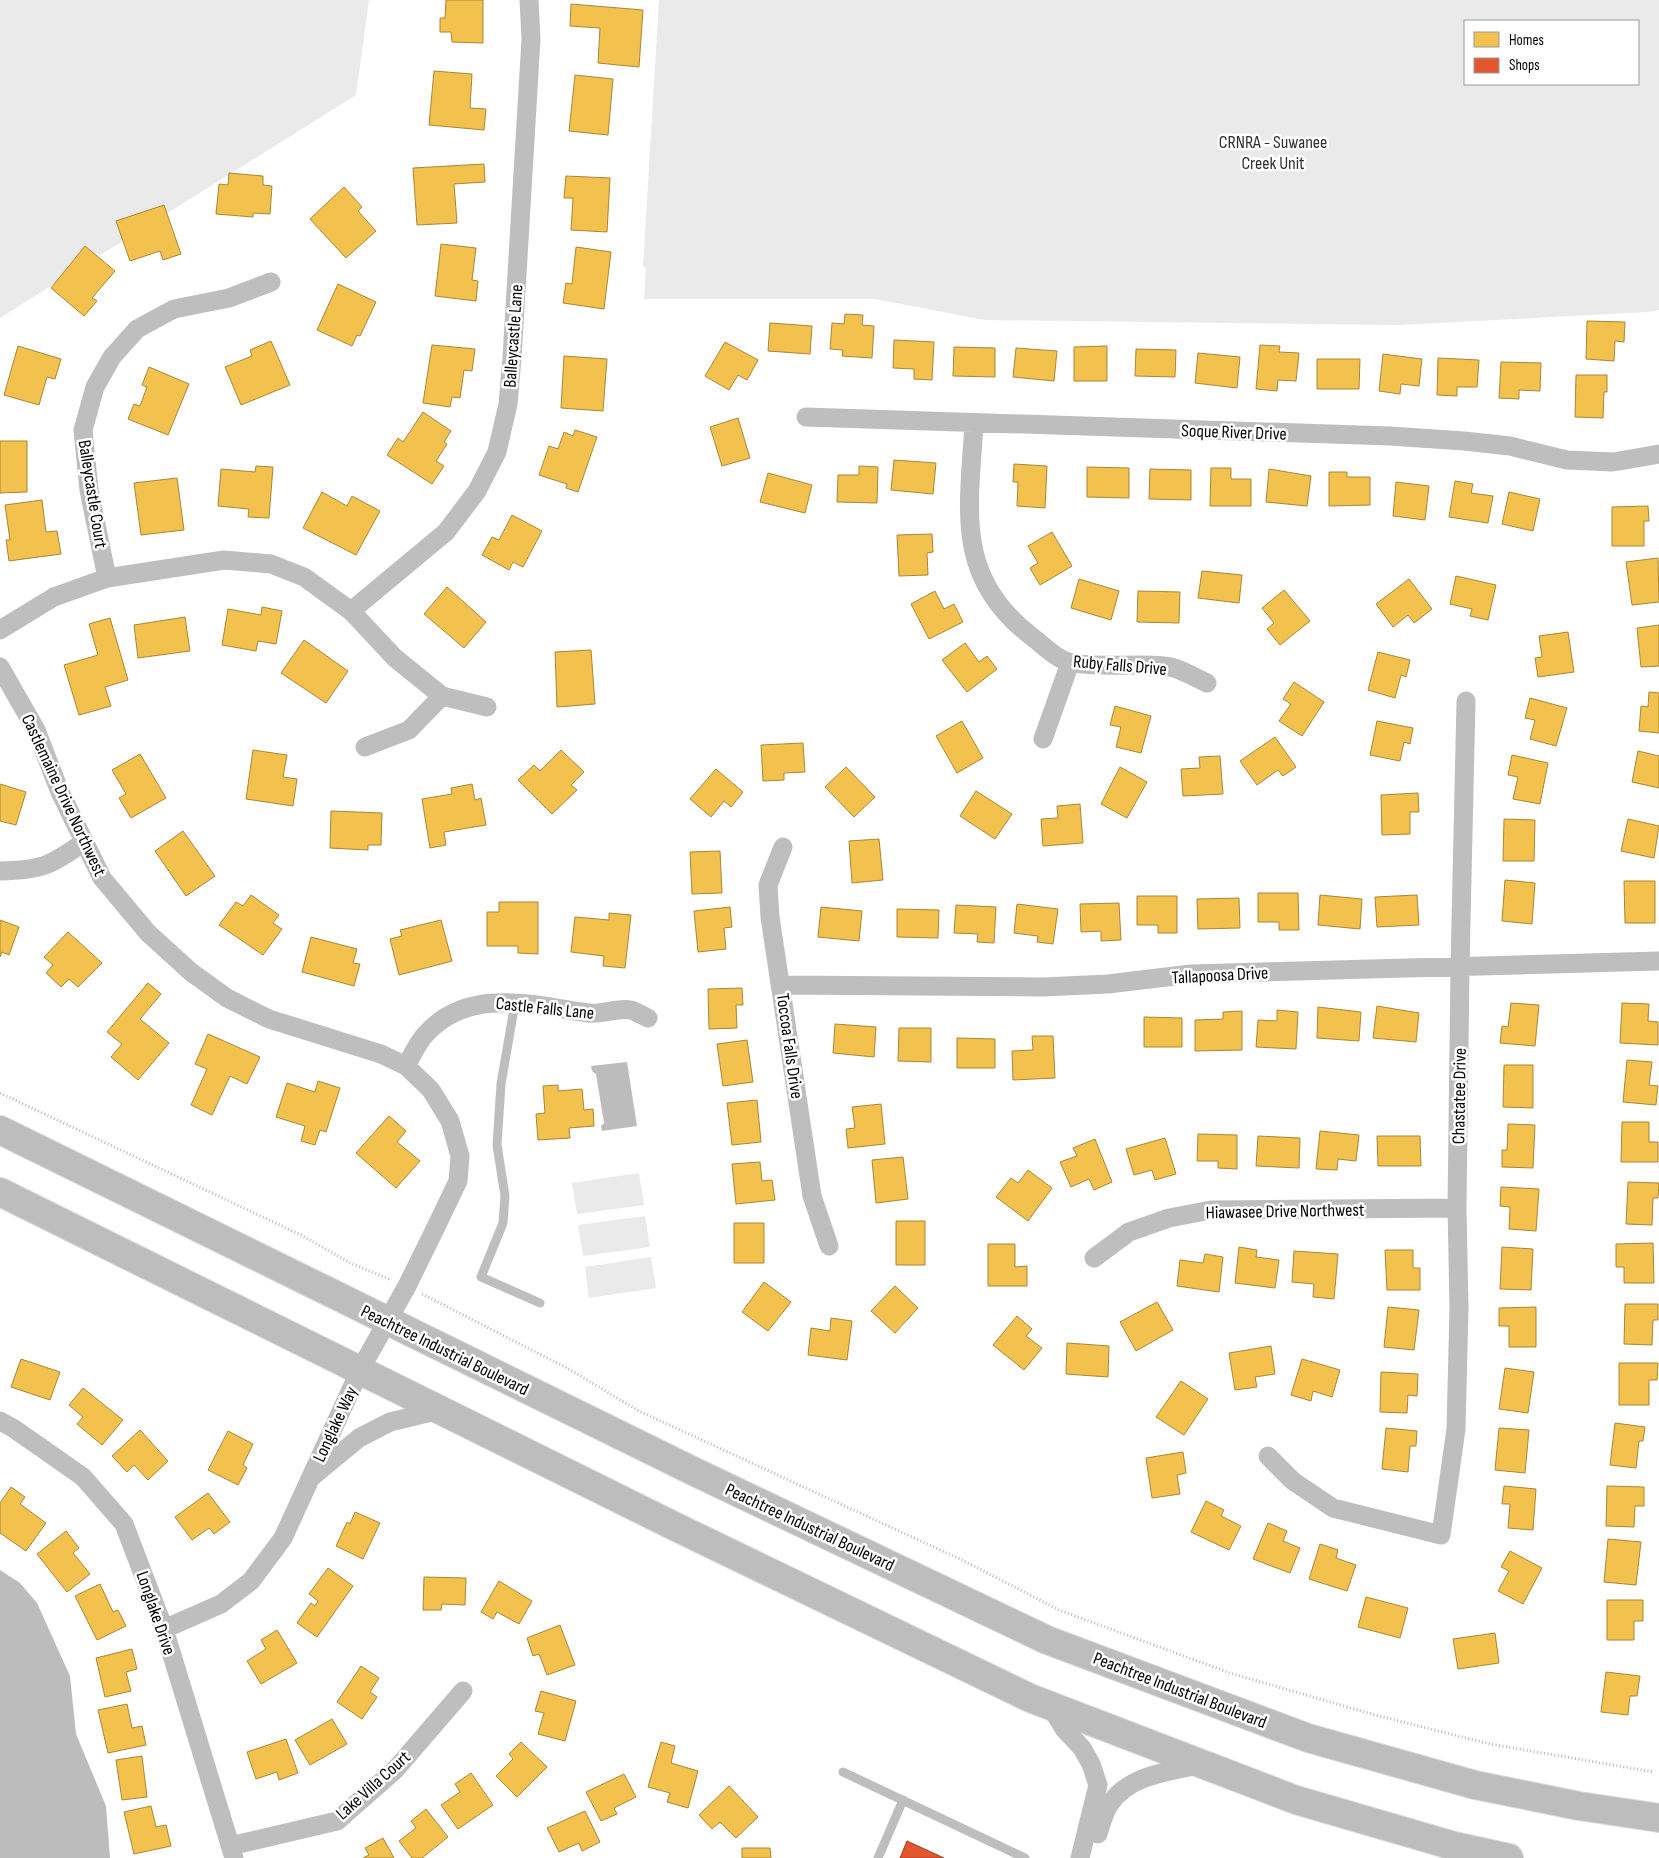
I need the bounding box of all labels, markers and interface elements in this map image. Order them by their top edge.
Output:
legend [1464,20,1639,85]
text: Homes [1509,31,1544,50]
text: Shops [1509,56,1540,75]
park label: CRNRA - Suwanee Creek Unit [1219,132,1327,174]
street label: Balleycastle Lane [499,284,528,388]
street label: Soque River Drive [1181,420,1287,445]
street label: Balleycastle Court [74,438,112,550]
street label: Ruby Falls Drive [1072,651,1168,680]
street label: Castlemaine Drive Northwest [17,711,111,880]
street label: Tallapoosa Drive [1171,962,1269,989]
street label: Toccoa Falls Drive [772,992,807,1100]
street label: Castle Falls Lane [495,993,595,1024]
street label: Chastatee Drive [1448,1048,1471,1144]
street label: Hiawasee Drive Northwest [1206,1200,1365,1223]
street label: Peachtree Industrial Boulevard [358,1301,532,1400]
street label: Longlake Way [309,1383,362,1465]
street label: Peachtree Industrial Boulevard [722,1479,898,1576]
street label: Longlake Drive [131,1569,180,1658]
street label: Peachtree Industrial Boulevard [1090,1648,1269,1733]
street label: Lake Villa Court [332,1746,415,1824]

